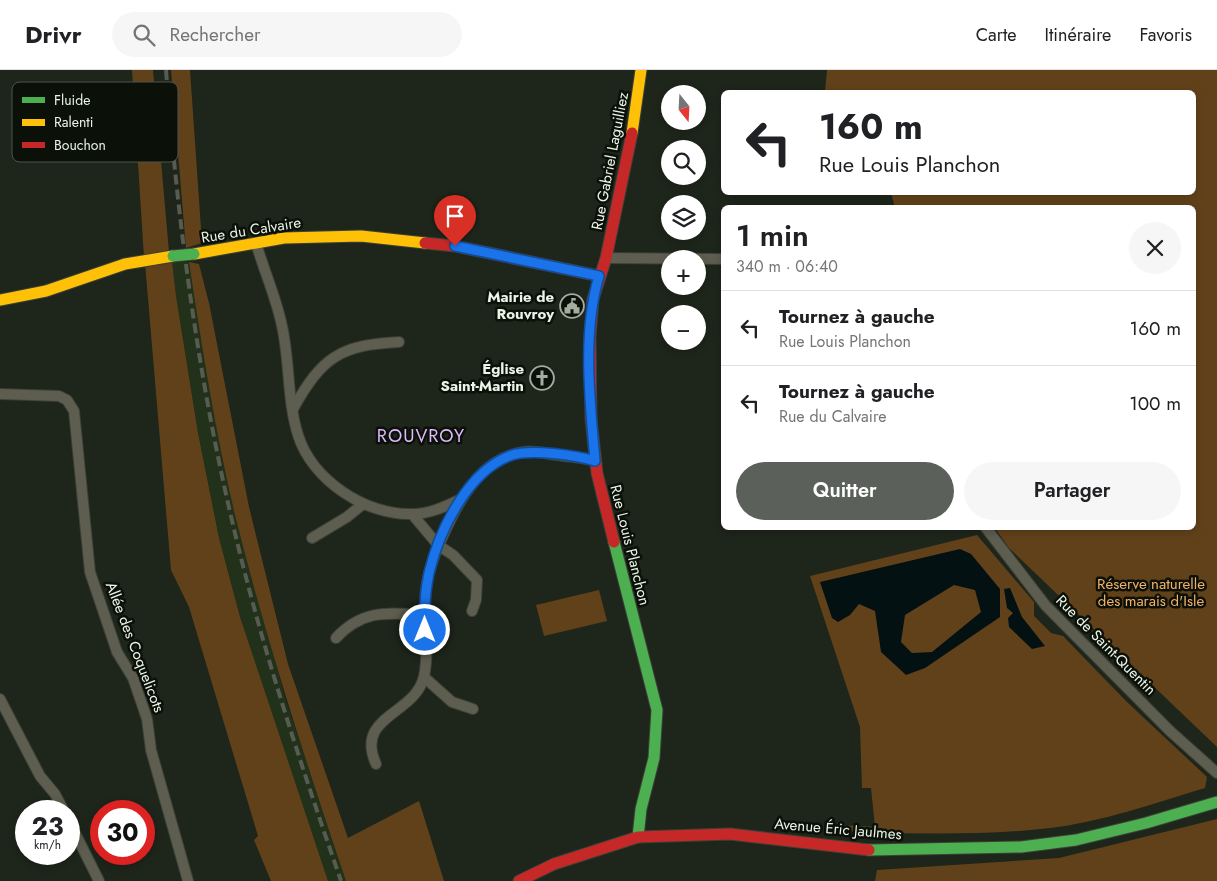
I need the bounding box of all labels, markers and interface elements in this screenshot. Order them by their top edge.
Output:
search box [112,12,462,57]
text: Drivr [25,17,82,52]
icon: search [130,21,158,49]
text: Rechercher [170,21,260,48]
text: Carte [976,22,1017,48]
text: Itinéraire [1045,22,1111,48]
text: Favoris [1139,22,1192,48]
legend [12,82,178,162]
north arrow [661,85,706,130]
map controls [661,85,706,350]
text: Fluide [54,90,90,110]
street label: Rue Gabriel Laguilliez [586,90,634,232]
text: 160 m [819,102,923,152]
icon: left [736,110,801,175]
text: Ralenti [54,112,93,132]
text: Bouchon [54,135,106,155]
button: search [661,140,706,185]
text: Rue Louis Planchon [819,148,1000,180]
pin [434,195,476,246]
button: layers [661,195,706,240]
icon: arrive [441,202,469,230]
street label: Rue du Calvaire [200,211,303,249]
text: 1 min [736,214,809,257]
button: close [1129,222,1181,274]
button: + [661,250,706,295]
text: 340 m · 06:40 [736,255,838,278]
place label: Mairie de Rouvroy [487,286,554,325]
public building icon: Mairie de Rouvroy [559,293,585,319]
text: Tournez à gauche [779,303,935,330]
button: − [661,305,706,350]
icon: left [736,314,764,342]
text: 160 m [1130,315,1181,342]
text: Rue Louis Planchon [779,330,911,353]
place label: Église Saint-Martin [441,358,524,397]
church icon: Église Saint-Martin [529,365,555,391]
text: Tournez à gauche [779,378,935,405]
icon: left [736,389,764,417]
text: 100 m [1129,390,1181,417]
text: Rue du Calvaire [779,405,886,428]
district label: ROUVROY [377,423,465,449]
button: Quitter [736,462,954,520]
button: Partager [964,462,1181,520]
street label: Rue Louis Planchon [604,482,656,608]
park label: Réserve naturelle des marais d'Isle [1097,573,1205,612]
street label: Allée des Coquelicots [100,578,170,716]
street label: Rue de Saint-Quentin [1051,590,1161,700]
position arrow [398,603,450,655]
speed limit sign: 30 [90,800,155,865]
text: 23 [32,808,63,844]
street label: Avenue Éric Jaulmes [773,812,903,846]
text: km/h [34,836,61,854]

